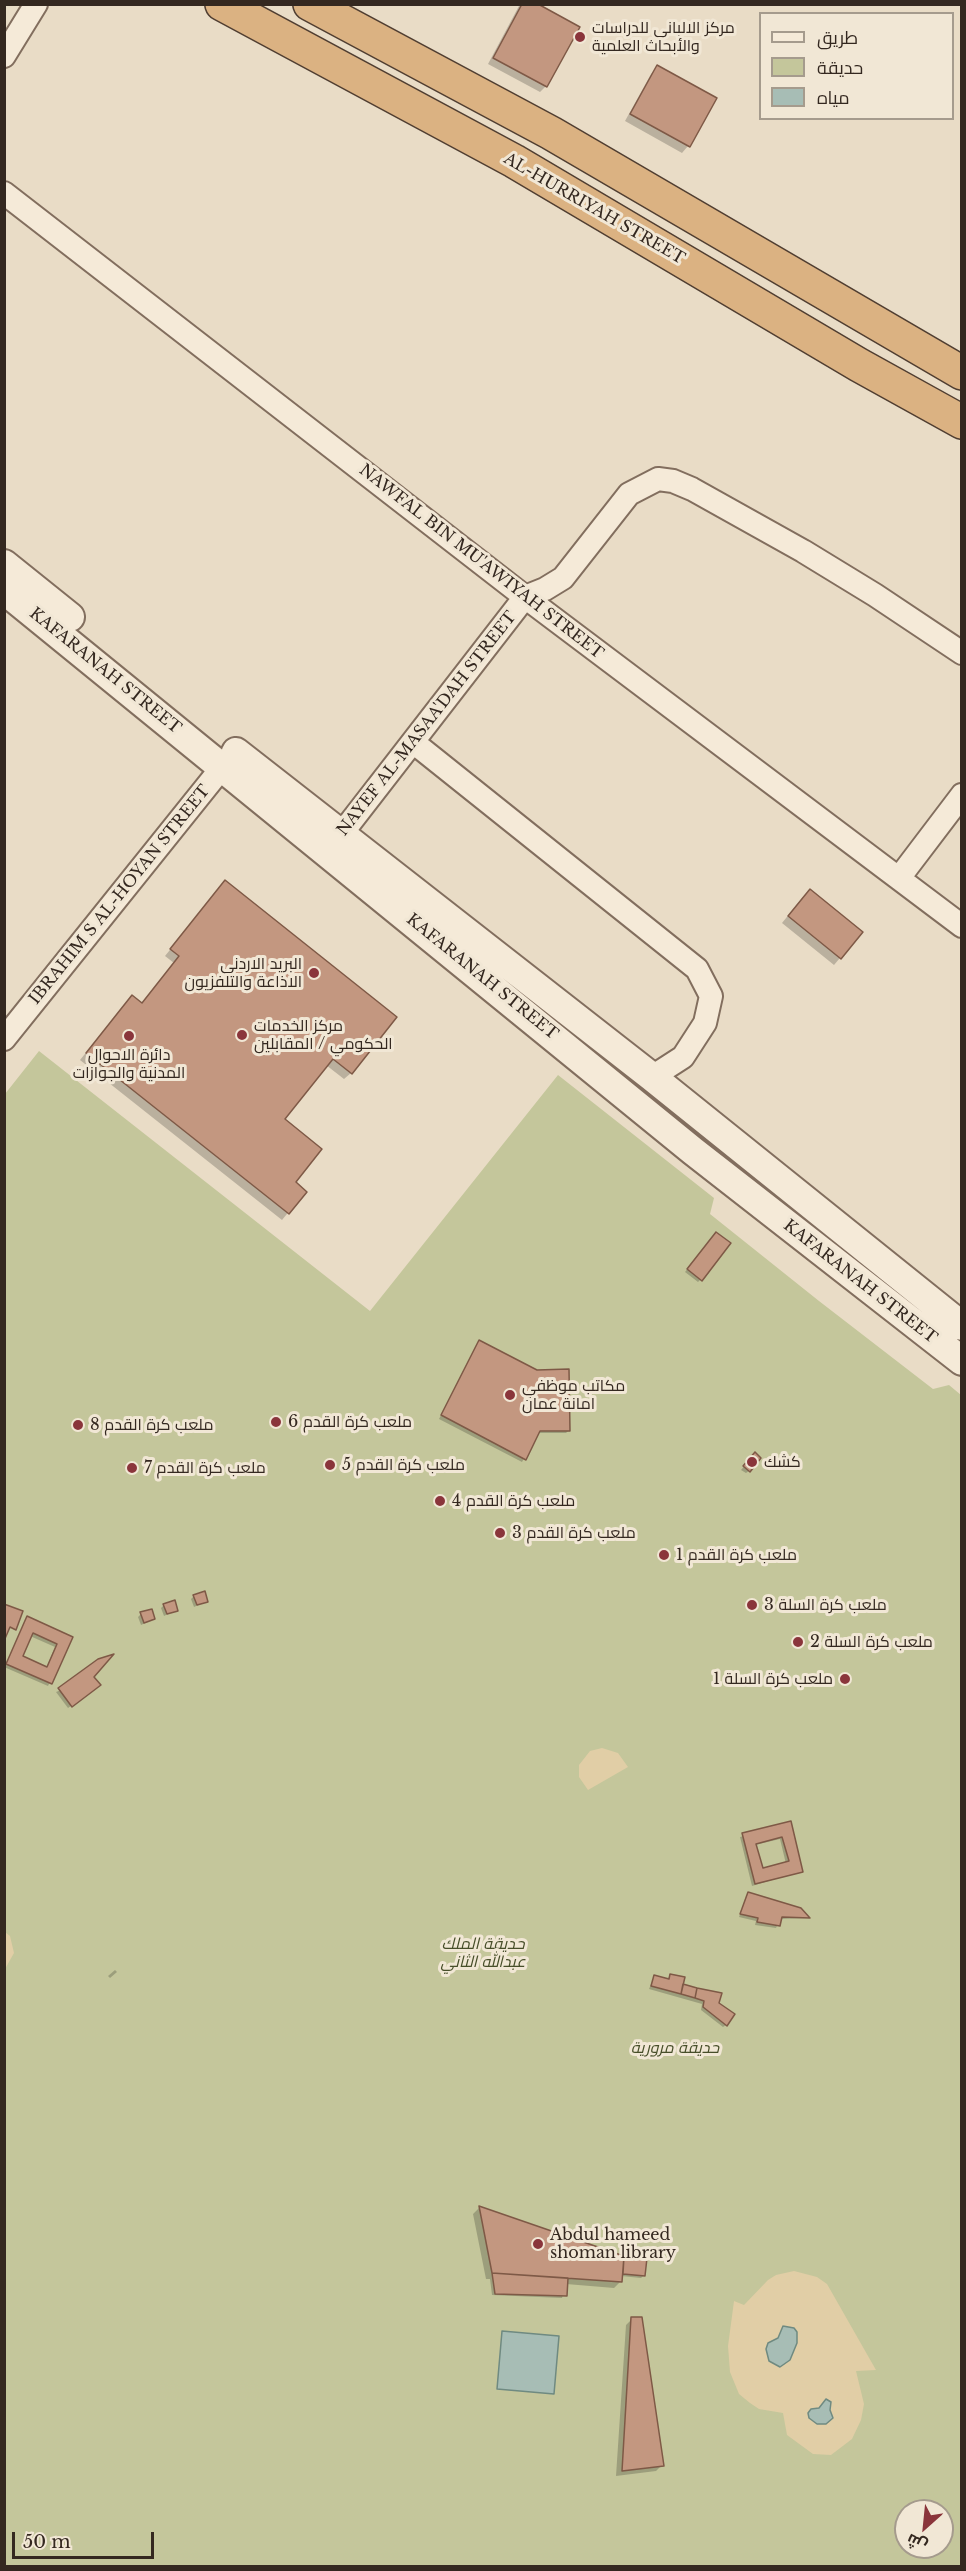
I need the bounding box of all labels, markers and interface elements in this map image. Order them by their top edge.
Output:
legend [759,12,954,120]
place label: مركز الالباني للدراسات والأبحاث العلمية [592,18,735,56]
text: طريق [817,27,858,49]
marker: مركز الالباني للدراسات والأبحاث العلمية [573,30,587,44]
text: حديقة [817,57,863,79]
text: مياه [817,87,850,109]
street label: AL-HURRIYAH STREET [500,149,688,269]
street label: NAWFAL BIN MU'AWIYAH STREET [355,461,607,663]
street label: KAFARANAH STREET [25,604,185,738]
street label: NAYEF AL-MASAA'DAH STREET [333,608,521,840]
street label: IBRAHIM S AL-HOYAN STREET [26,782,214,1008]
street label: KAFARANAH STREET [402,910,562,1044]
place label: البريد الاردني الاذاعة والتلفزيون [185,954,302,992]
marker: البريد الاردني الاذاعة والتلفزيون [307,966,321,980]
place label: مركز الخدمات الحكومي / المقابلين [254,1016,393,1054]
marker: مركز الخدمات الحكومي / المقابلين [235,1028,249,1042]
marker: دائرة الاحوال المدنية والجوازات [122,1029,136,1043]
place label: دائرة الاحوال المدنية والجوازات [73,1045,185,1083]
street label: KAFARANAH STREET [779,1216,941,1348]
place label: مكاتب موظفي امانة عمان [522,1376,625,1414]
marker: مكاتب موظفي امانة عمان [503,1388,517,1402]
place label: ملعب كرة القدم 6 [288,1412,412,1432]
place label: ملعب كرة القدم 8 [90,1415,214,1435]
marker: ملعب كرة القدم 6 [269,1415,283,1429]
marker: ملعب كرة القدم 8 [71,1418,85,1432]
place label: كشك [764,1452,801,1472]
place label: ملعب كرة القدم 5 [342,1455,465,1475]
marker: كشك [745,1455,759,1469]
place label: ملعب كرة القدم 7 [144,1458,266,1478]
marker: ملعب كرة القدم 5 [323,1458,337,1472]
marker: ملعب كرة القدم 7 [125,1461,139,1475]
place label: ملعب كرة القدم 4 [452,1491,575,1511]
marker: ملعب كرة القدم 4 [433,1494,447,1508]
place label: ملعب كرة القدم 3 [512,1523,636,1543]
marker: ملعب كرة القدم 3 [493,1526,507,1540]
place label: ملعب كرة القدم 1 [676,1545,797,1565]
marker: ملعب كرة القدم 1 [657,1548,671,1562]
place label: ملعب كرة السلة 3 [764,1595,887,1615]
marker: ملعب كرة السلة 3 [745,1598,759,1612]
place label: ملعب كرة السلة 2 [810,1632,933,1652]
marker: ملعب كرة السلة 2 [791,1635,805,1649]
place label: ملعب كرة السلة 1 [713,1669,833,1689]
marker: ملعب كرة السلة 1 [838,1672,852,1686]
park label: حديقة الملك عبدالله الثاني [441,1934,525,1972]
park label: حديقة مرورية [631,2038,719,2058]
place label: Abdul hameed shoman library [550,2225,676,2263]
marker: Abdul hameed shoman library [531,2237,545,2251]
north arrow [894,2499,954,2559]
scale bar [15,2520,158,2558]
text: ش [903,2530,930,2557]
text: 50 m [23,2531,71,2553]

